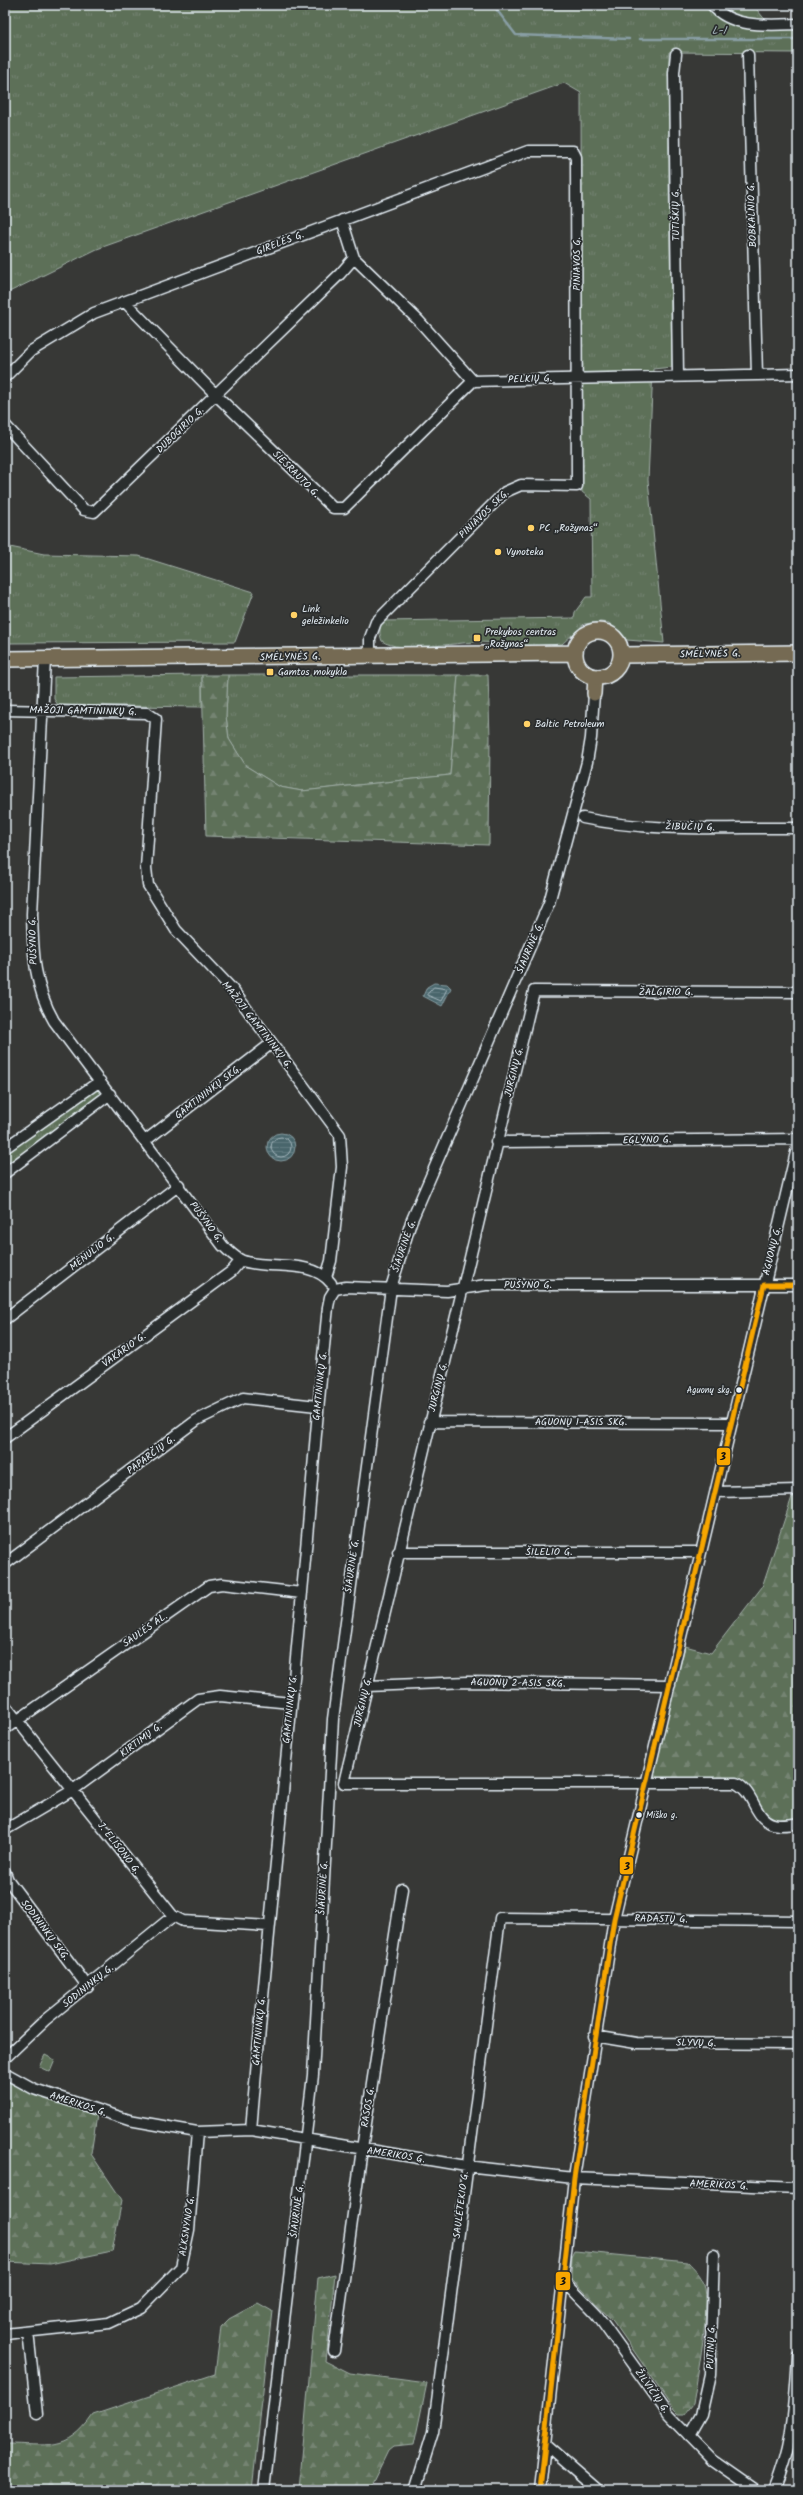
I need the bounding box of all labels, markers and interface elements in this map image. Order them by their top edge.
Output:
water label: L-1 [712,22,728,40]
street label: BOBKALNIO G. [743,182,761,248]
street label: TUTIŠKIŲ G. [668,189,684,241]
street label: GIRELĖS G. [254,227,306,259]
street label: PINIAVOS G. [569,237,585,291]
street label: PELKIŲ G. [508,370,552,388]
street label: DUBOGIRIO G. [152,403,208,457]
street label: SIESRAUTO G. [269,447,323,501]
street label: PINIAVOS SKG. [455,486,513,542]
place label: PC „Rožynas“ [539,520,598,536]
marker: PC „Rožynas“ [526,523,536,533]
place label: Vynoteka [506,544,544,560]
marker: Vynoteka [493,547,503,557]
place label: Link geležinkelio [301,601,349,629]
marker: Link geležinkelio [289,610,299,620]
place label: Prekybos centras „Rožynas“ [485,624,557,652]
marker: Prekybos centras „Rožynas“ [472,633,482,643]
street label: SMĖLYNĖS G. [680,645,740,663]
street label: SMĖLYNĖS G. [260,648,320,666]
place label: Gamtos mokykla [278,664,347,680]
marker: Gamtos mokykla [265,667,275,677]
street label: MAŽOJI GAMTININKŲ G. [29,702,137,720]
place label: Baltic Petroleum [535,716,605,732]
marker: Baltic Petroleum [522,719,532,729]
street label: ŽIBUČIŲ G. [665,819,715,835]
street label: PUŠYNO G. [24,917,42,965]
street label: ŠIAURINĖ G. [512,920,548,976]
street label: MAŽOJI GAMTININKŲ G. [218,978,296,1072]
street label: ŽALGIRIO G. [639,984,693,1000]
street label: JURGINŲ G. [500,1045,528,1099]
street label: GAMTININKŲ SKG. [171,1061,245,1123]
street label: EGLYNO G. [623,1132,671,1148]
street label: PUŠYNO G. [185,1198,227,1246]
street label: ŠIAURINĖ G. [388,1218,420,1274]
street label: AGUONŲ G. [758,1225,786,1277]
street label: MĖNULIO G. [66,1229,118,1275]
street label: PUŠYNO G. [504,1277,552,1293]
street label: VAKARIO G. [99,1329,149,1371]
street label: GAMTININKŲ G. [308,1351,332,1421]
street label: JURGINŲ G. [424,1360,452,1414]
place label: Aguonų skg. [687,1383,732,1398]
marker: Aguonų skg. [734,1385,744,1395]
street label: AGUONŲ 1-ASIS SKG. [535,1414,627,1430]
street label: PAPARČIŲ G. [123,1431,179,1479]
line badge: 3 [716,1447,731,1466]
text: 3 [719,1448,726,1466]
street label: ŠIAURINĖ G. [340,1538,364,1594]
street label: ŠILELIO G. [526,1544,572,1560]
street label: SAULĖS AL. [119,1609,171,1651]
street label: GAMTININKŲ G. [278,1674,302,1744]
street label: AGUONŲ 2-ASIS SKG. [470,1674,566,1692]
street label: JURGINŲ G. [349,1675,377,1729]
street label: KIRTIMŲ G. [116,1719,166,1761]
place label: Miško g. [646,1808,677,1823]
marker: Miško g. [634,1810,644,1820]
street label: J. ELISONO G. [94,1819,144,1877]
line badge: 3 [619,1856,634,1875]
text: 3 [623,1858,630,1876]
street label: ŠIAURINĖ G. [314,1860,332,1916]
street label: SODININKŲ SKG. [17,1896,73,1964]
street label: RADASTŲ G. [634,1911,688,1927]
street label: SODININKŲ G. [59,1960,117,2012]
street label: GAMTININKŲ G. [248,1996,270,2066]
street label: SLYVŲ G. [676,2035,716,2051]
street label: RASOS G. [357,2085,379,2129]
street label: AMERIKOS G. [48,2087,108,2121]
street label: AMERIKOS G. [366,2143,426,2167]
street label: SAULĖTEKIO G. [449,2171,473,2239]
street label: AMERIKOS G. [689,2175,749,2195]
street label: ŠIAURINĖ G. [286,2183,308,2239]
street label: ALKSNYNO G. [175,2195,199,2257]
line badge: 3 [555,2271,571,2291]
text: 3 [559,2273,566,2291]
street label: PUTINŲ G. [702,2324,720,2370]
street label: ŽILVIČIŲ G. [631,2365,673,2417]

